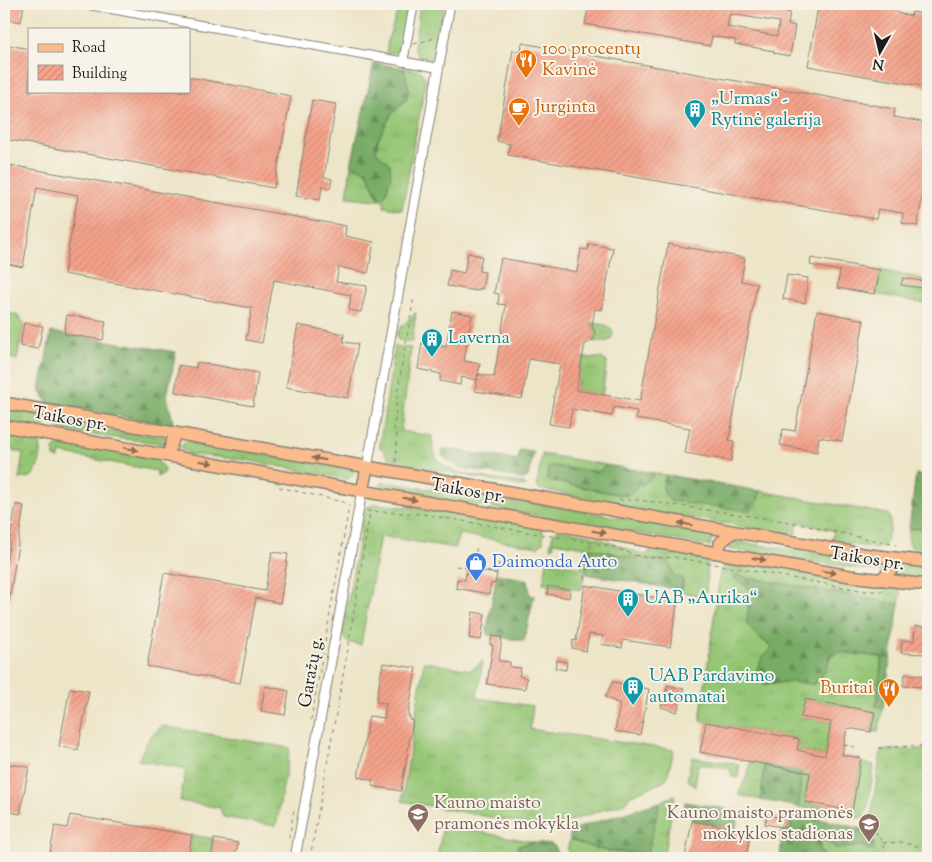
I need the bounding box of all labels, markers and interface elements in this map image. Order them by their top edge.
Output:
legend [28,28,190,92]
north arrow [854,28,904,78]
place label: 100 procentų Kavinė [542,37,641,84]
text: Road [72,38,106,59]
restaurant icon: 100 procentų Kavinė [514,48,538,79]
text: N [872,52,885,74]
text: Building [72,64,127,85]
place label: „Urmas“ - Rytinė galerija [711,87,821,134]
place label: Jurginta [534,95,596,121]
cafe icon: Jurginta [507,96,531,127]
building icon: „Urmas“ - Rytinė galerija [683,98,707,129]
place label: Laverna [448,326,510,352]
building icon: Laverna [420,327,444,358]
street label: Taikos pr. [30,401,110,439]
one-way arrow [124,445,140,453]
one-way arrow [311,455,327,463]
one-way arrow [198,458,214,466]
street label: Taikos pr. [428,473,508,511]
one-way arrow [402,496,418,504]
one-way arrow [677,519,693,527]
one-way arrow [591,528,607,536]
street label: Taikos pr. [828,541,906,579]
place label: Daimonda Auto [492,550,618,576]
shop icon: Daimonda Auto [464,551,488,582]
one-way arrow [751,556,767,564]
one-way arrow [822,568,838,576]
place label: UAB „Aurika“ [644,586,758,612]
building icon: UAB „Aurika“ [616,587,640,618]
street label: Garažų g. [293,634,331,710]
place label: UAB Pardavimo automatai [649,664,775,711]
building icon: UAB Pardavimo automatai [621,675,645,706]
place label: Buritai [820,676,873,702]
restaurant icon: Buritai [877,677,901,708]
place label: Kauno maisto pramonės mokykla [434,791,579,838]
place label: Kauno maisto pramonės mokyklos stadionas [667,801,853,848]
school or university icon: Kauno maisto pramonės mokykla [406,802,430,833]
school or university icon: Kauno maisto pramonės mokyklos stadionas [857,812,881,843]

